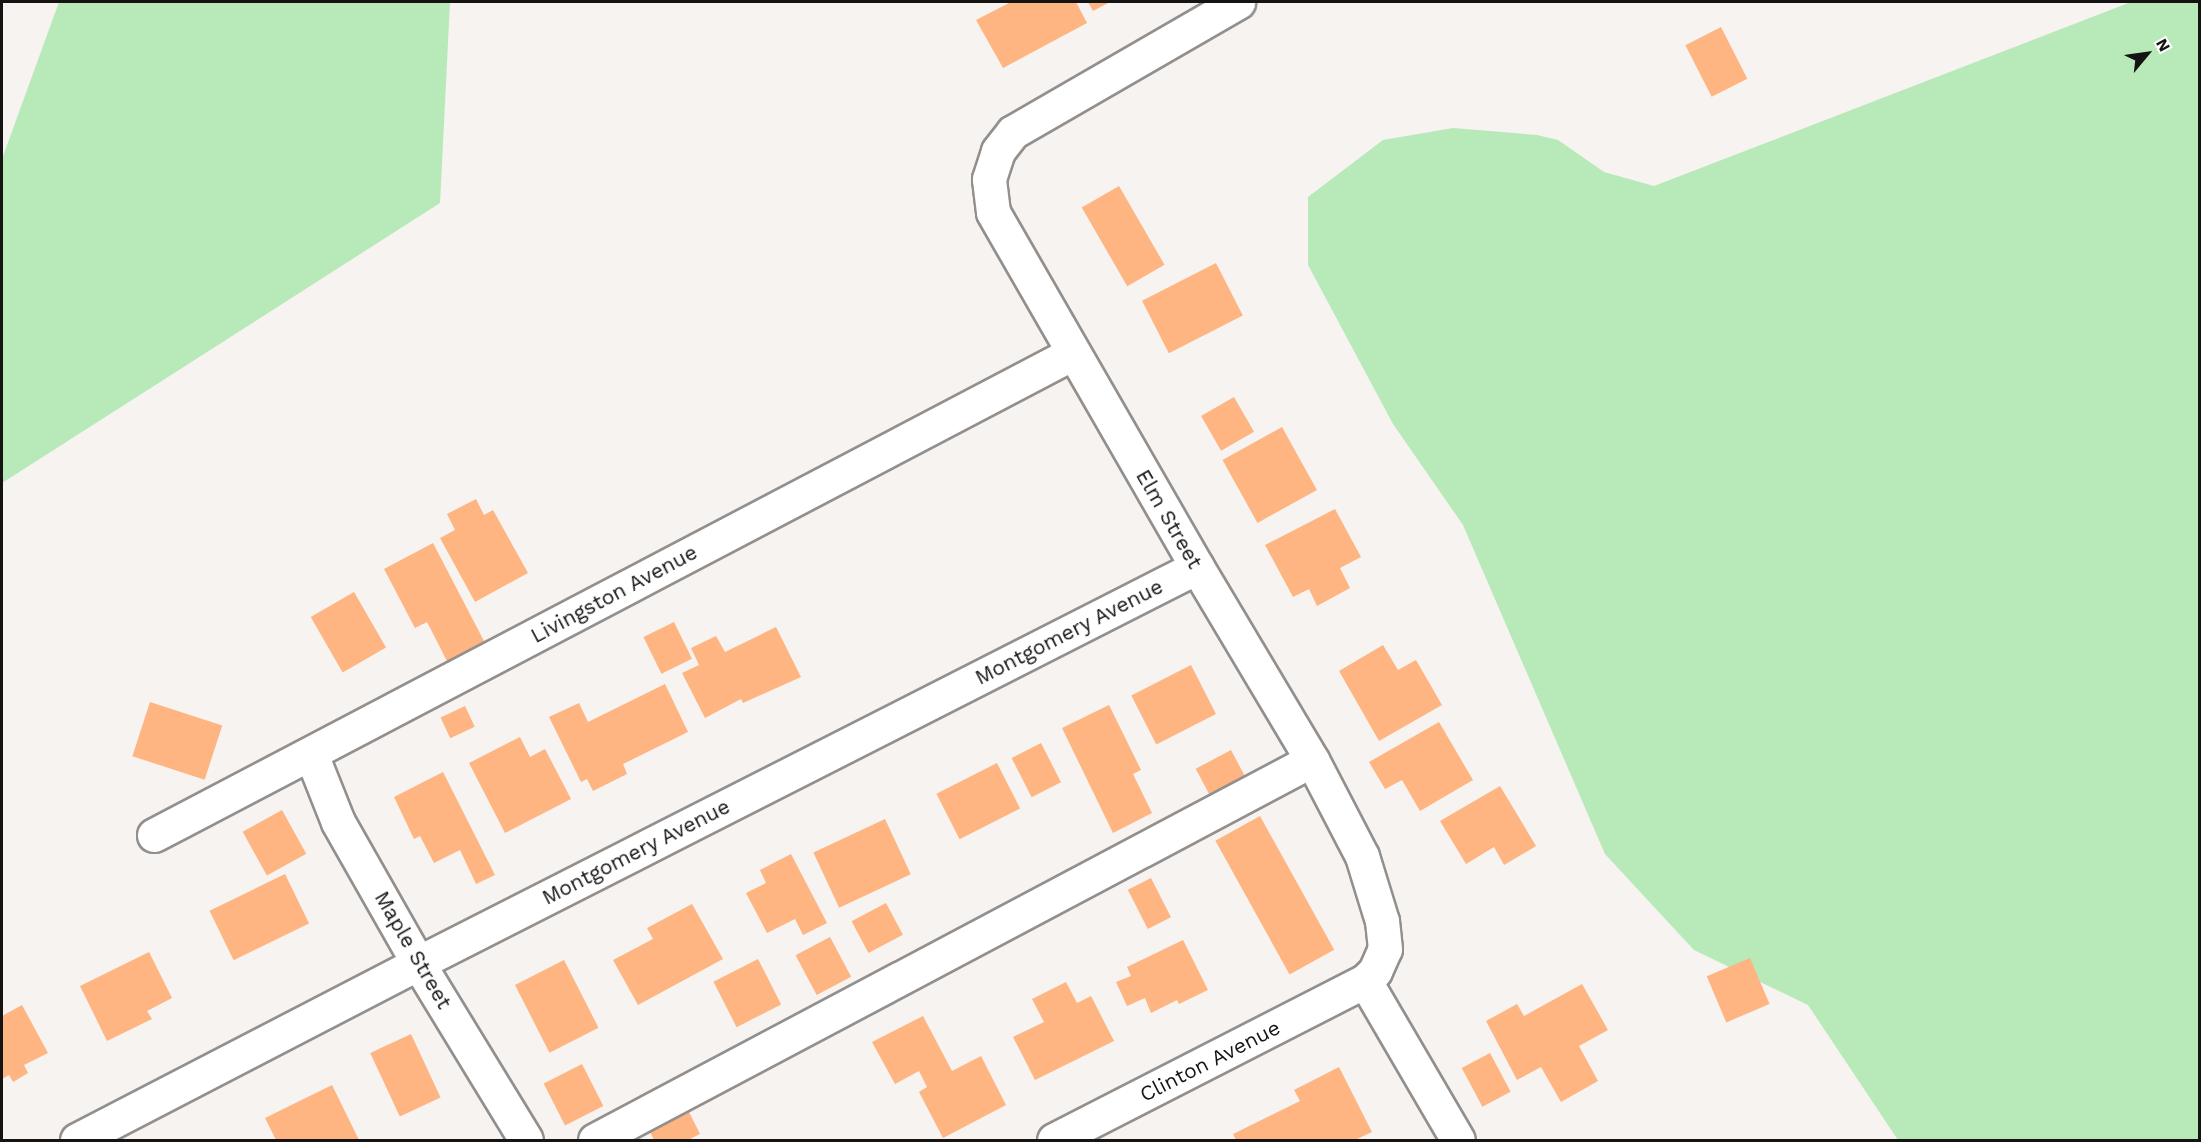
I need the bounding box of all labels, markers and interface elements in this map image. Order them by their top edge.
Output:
north arrow [2117,24,2177,84]
text: N [2152,35,2174,55]
street label: Elm Street [1131,465,1207,573]
street label: Livingston Avenue [526,539,702,649]
street label: Montgomery Avenue [970,573,1168,691]
street label: Montgomery Avenue [537,793,735,911]
street label: Maple Street [369,887,457,1013]
street label: Clinton Avenue [1135,1015,1285,1107]

